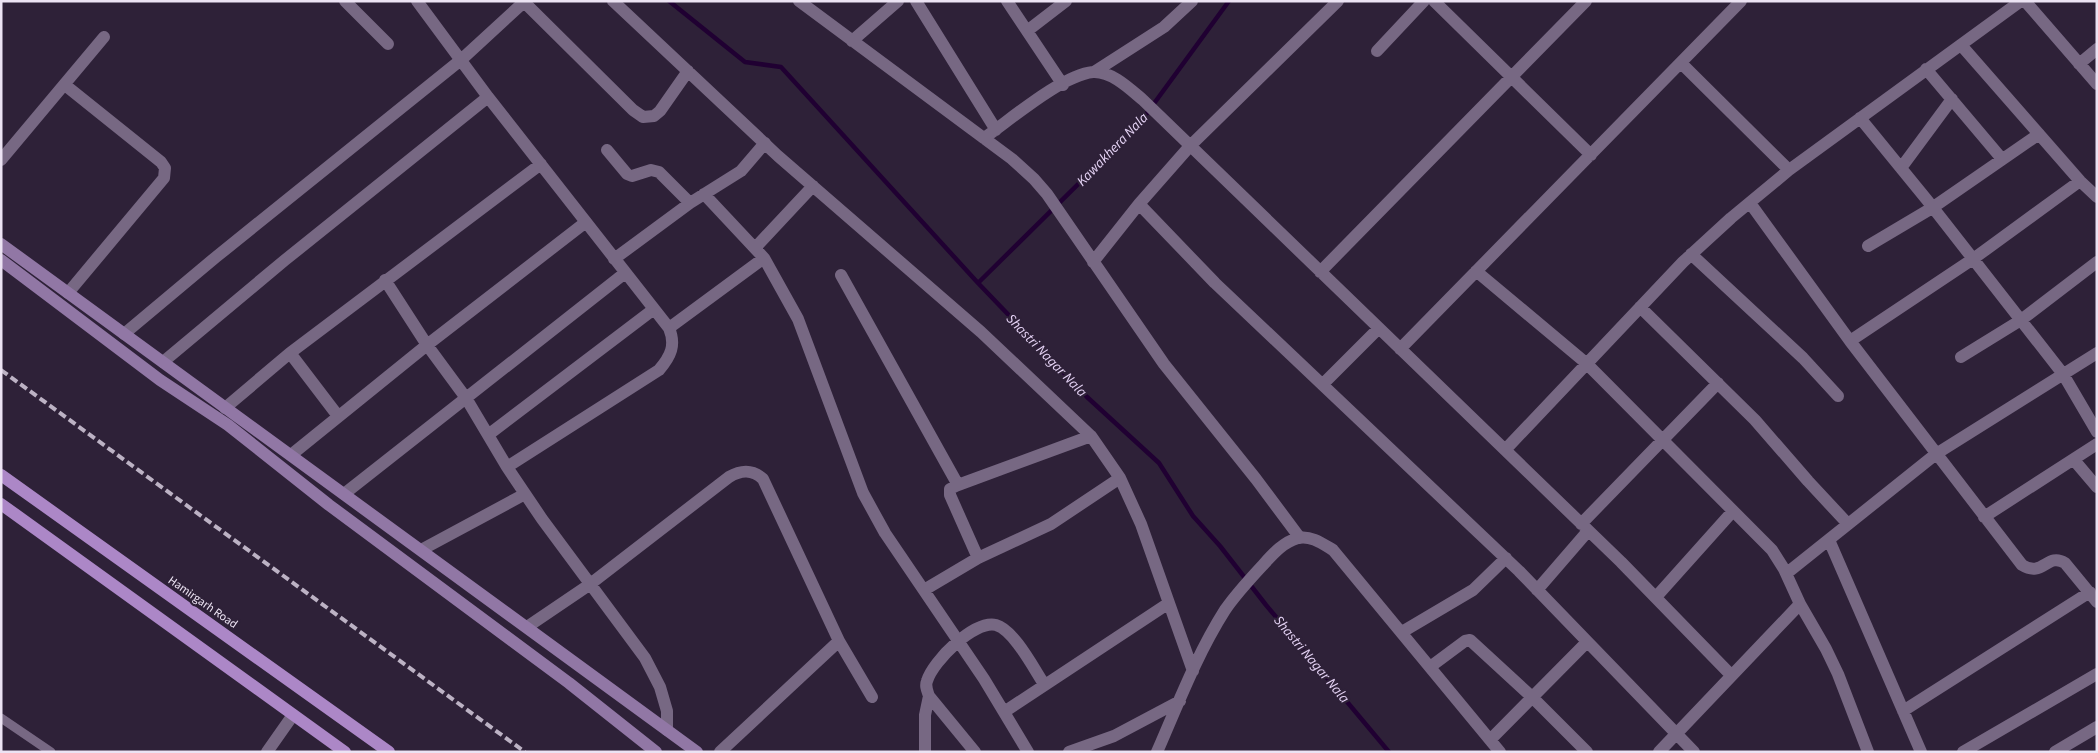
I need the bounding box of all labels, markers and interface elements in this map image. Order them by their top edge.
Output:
water label: Kawakhera Nala [1072,108,1153,191]
water label: Shastri Nagar Nala [1001,310,1092,402]
street label: Hamirgarh Road [164,572,241,633]
water label: Shastri Nagar Nala [1269,612,1354,708]

